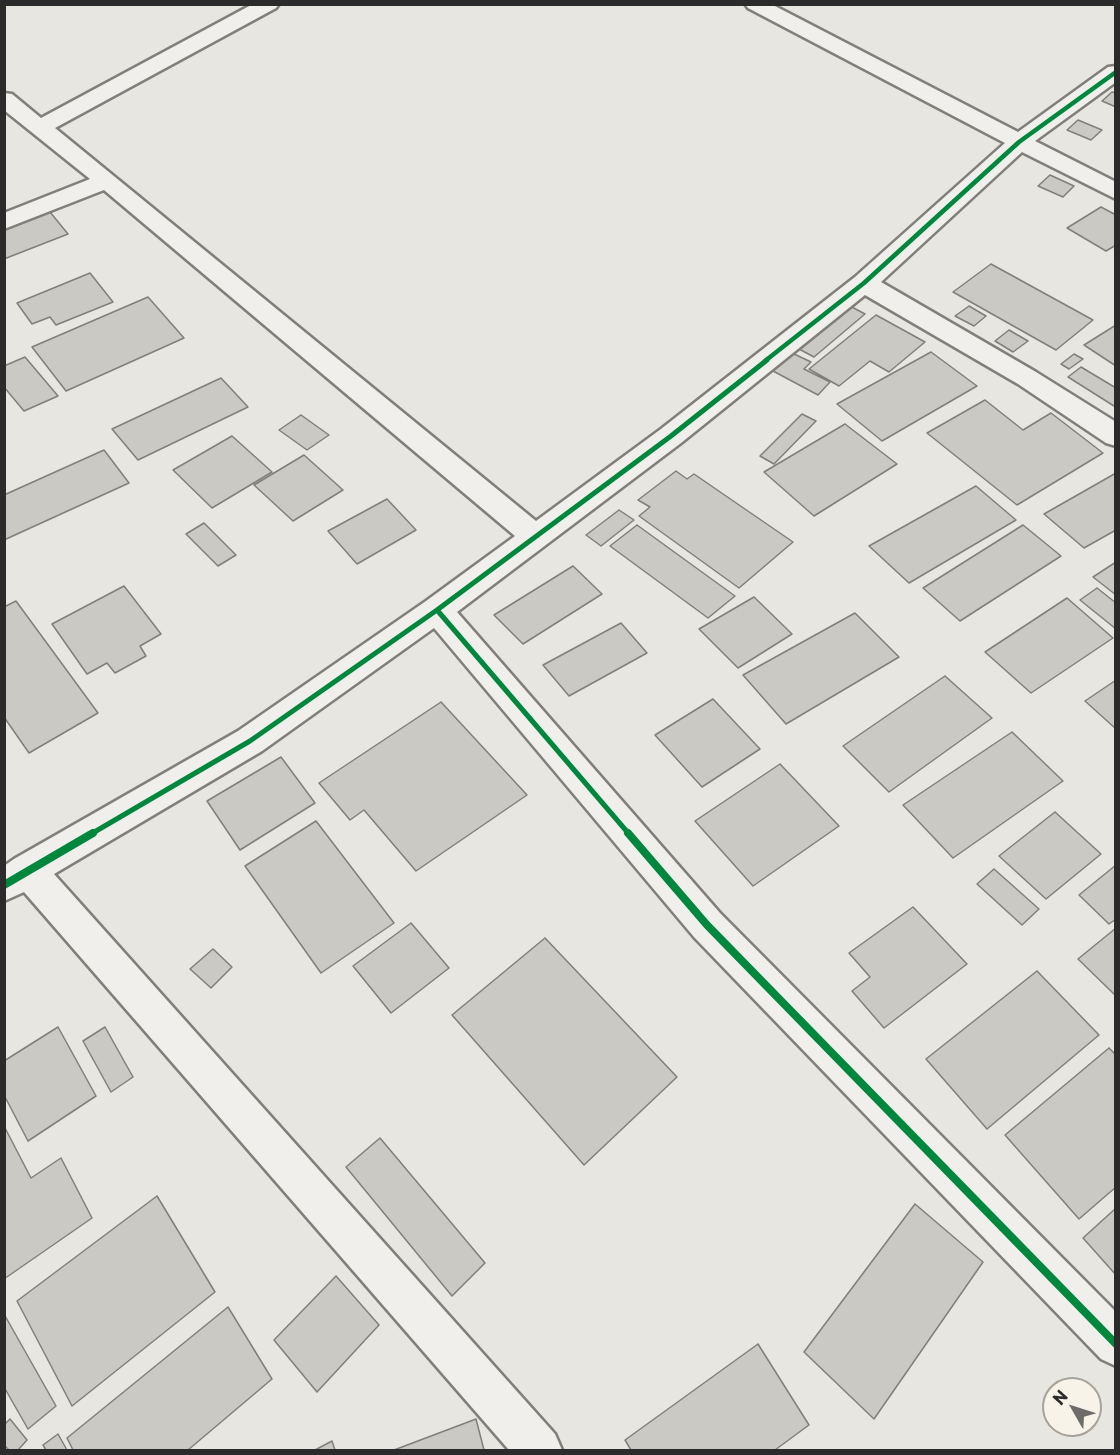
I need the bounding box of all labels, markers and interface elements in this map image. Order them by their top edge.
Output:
north arrow [1042,1377,1102,1437]
text: N [1046,1384,1073,1409]

